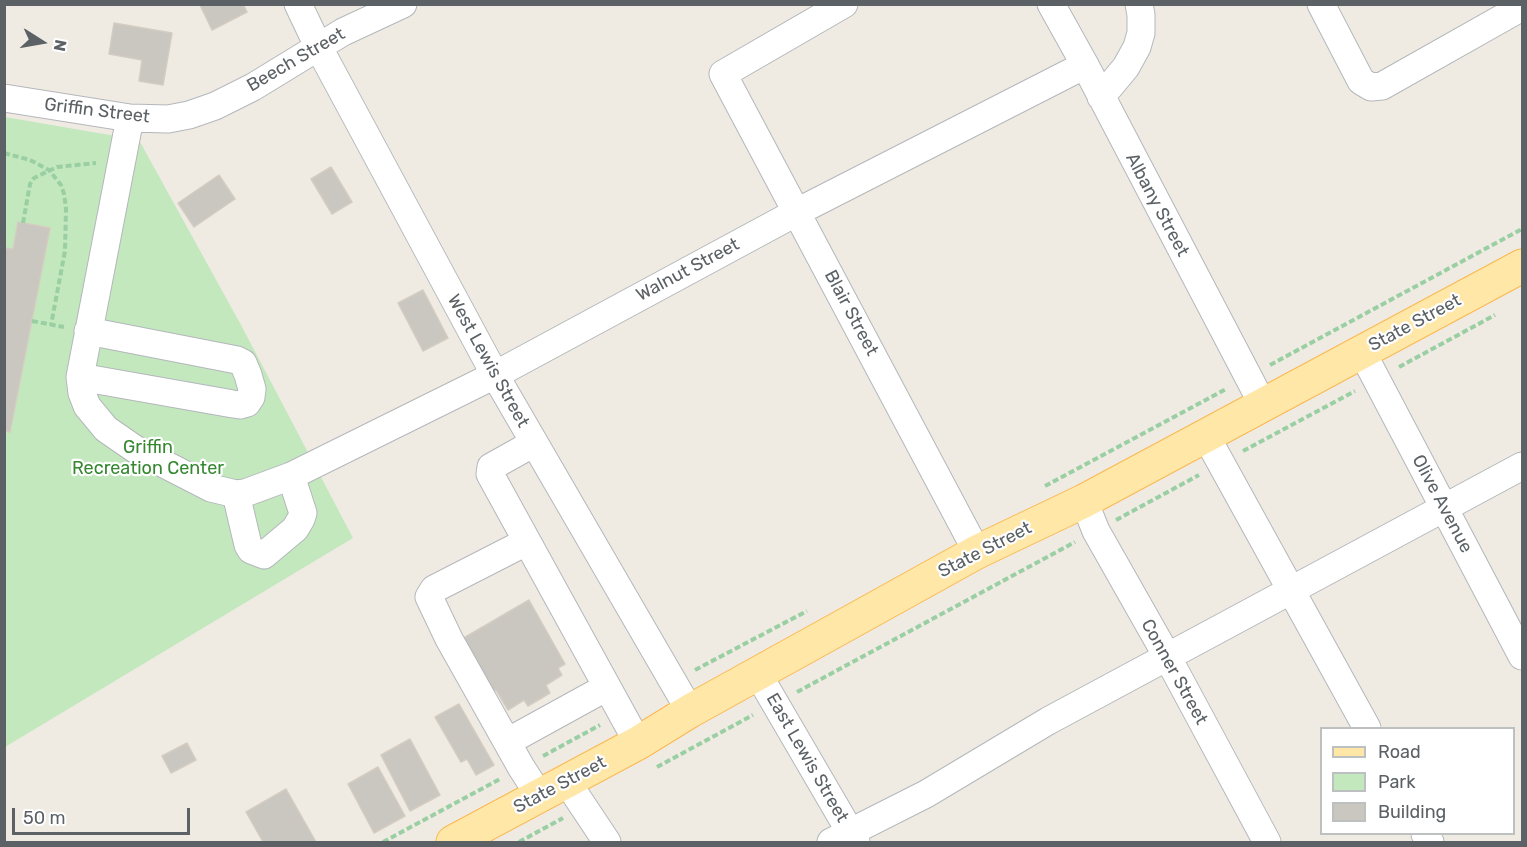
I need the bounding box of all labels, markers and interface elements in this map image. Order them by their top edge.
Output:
north arrow [12,12,72,72]
street label: Beech Street [243,23,349,97]
text: N [50,38,71,53]
street label: Griffin Street [43,94,151,128]
street label: Albany Street [1121,150,1193,260]
street label: Walnut Street [633,234,743,306]
street label: Blair Street [819,266,883,360]
street label: State Street [1365,290,1465,356]
street label: West Lewis Street [442,291,534,431]
park label: Griffin Recreation Center [72,437,224,480]
street label: Olive Avenue [1407,451,1477,557]
street label: State Street [935,517,1035,583]
street label: Conner Street [1136,615,1212,729]
street label: East Lewis Street [761,690,853,826]
legend [1320,727,1515,835]
text: Road [1378,741,1421,763]
street label: State Street [510,752,610,818]
text: Park [1378,771,1415,793]
scale bar [15,796,194,834]
text: Building [1378,801,1446,823]
text: 50 m [23,807,66,829]

